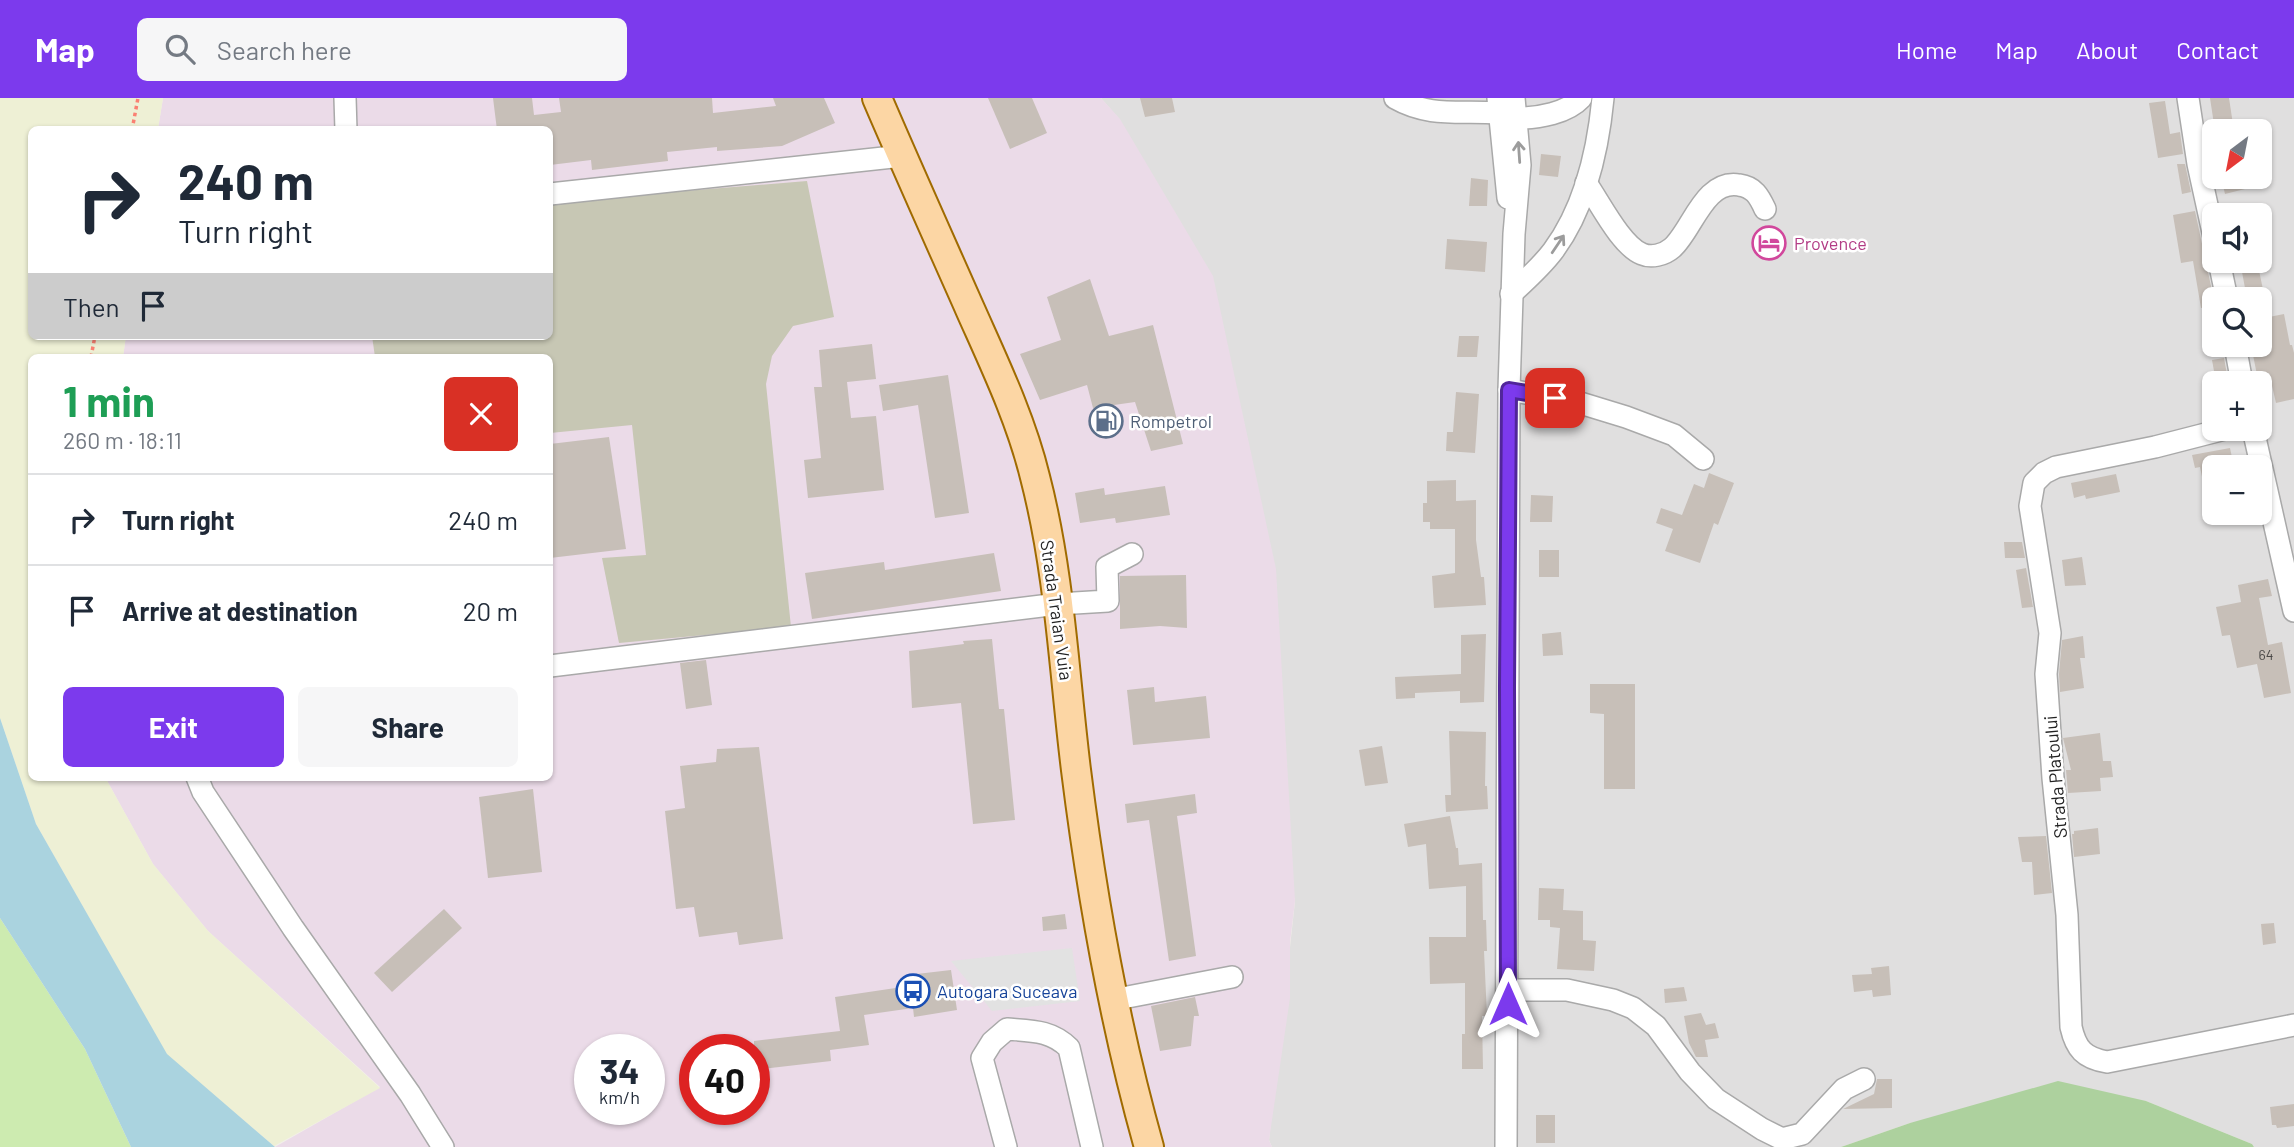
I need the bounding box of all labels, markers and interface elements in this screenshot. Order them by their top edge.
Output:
search box [137,18,627,81]
text: Map [35,29,95,69]
icon: search [161,30,199,68]
text: Search here [217,34,352,65]
text: Home [1896,35,1957,64]
text: Map [1995,35,2038,64]
text: About [2076,35,2138,64]
text: Contact [2176,35,2259,64]
north arrow [2202,119,2272,189]
map controls [2202,119,2272,525]
one-way arrow [1512,141,1525,164]
text: 240 m [178,151,314,210]
icon: right [63,154,154,245]
button: sound [2202,203,2272,273]
text: Turn right [178,211,313,249]
hotel icon: Provence [1750,224,1788,262]
place label: Provence [1794,232,1867,254]
one-way arrow [1550,235,1565,254]
icon: arrive [134,287,172,325]
button: search [2202,287,2272,357]
text: Then [63,291,120,322]
pin [1525,368,1585,428]
button: + [2202,371,2272,441]
text: 1 min [63,375,155,425]
button: close [444,377,518,451]
icon: arrive [1536,379,1574,417]
fuel station icon: Rompetrol [1087,402,1125,440]
place label: Rompetrol [1130,410,1212,432]
text: 260 m · 18:11 [63,426,182,454]
button: − [2202,455,2272,525]
icon: right [63,501,101,539]
text: Turn right [122,504,235,535]
text: 240 m [448,504,518,535]
street label: Strada Traian Vuia [1036,538,1078,682]
icon: arrive [63,592,101,630]
text: Arrive at destination [122,595,358,626]
text: 20 m [463,595,518,626]
house number: 64 [2259,646,2273,663]
button: Exit [63,687,284,767]
button: Share [298,687,518,767]
street label: Strada Platoului [2039,715,2071,839]
position arrow [1471,967,1545,1041]
bus stop icon: Autogara Suceava [894,972,932,1010]
place label: Autogara Suceava [937,980,1077,1002]
speed limit sign: 40 [679,1034,770,1125]
text: 34 [599,1049,640,1091]
text: km/h [599,1086,640,1108]

